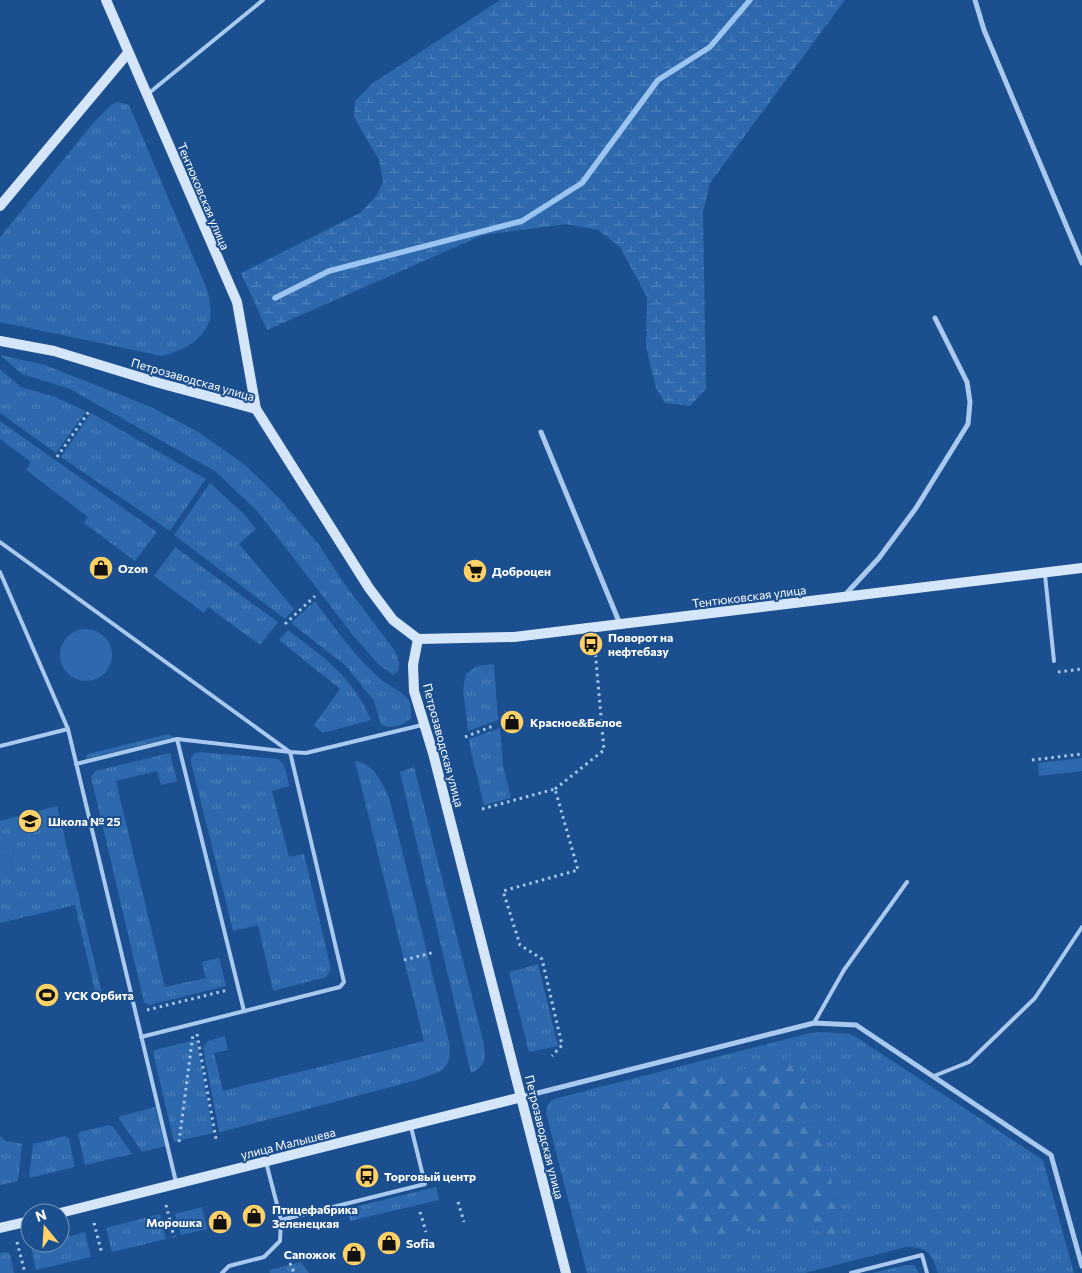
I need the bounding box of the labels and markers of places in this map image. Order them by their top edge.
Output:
shop icon: Ozon [88,555,114,581]
supermarket icon: Доброцен [462,558,488,584]
place label: Ozon [118,561,148,575]
place label: Доброцен [492,564,551,578]
place label: Поворот на нефтебазу [608,630,673,658]
bus stop icon: Поворот на нефтебазу [578,631,604,657]
shop icon: Красное&Белое [499,709,525,735]
place label: Красное&Белое [530,715,622,729]
school or university icon: Школа № 25 [17,808,43,834]
place label: Школа № 25 [48,814,120,828]
sports icon: УСК Орбита [34,982,60,1008]
place label: УСК Орбита [64,988,134,1002]
bus stop icon: Торговый центр [354,1163,380,1189]
place label: Торговый центр [384,1169,476,1183]
place label: Птицефабрика Зеленецкая [272,1202,358,1230]
shop icon: Птицефабрика Зеленецкая [241,1203,267,1229]
shop icon: Морошка [207,1209,233,1235]
place label: Морошка [146,1215,202,1229]
shop icon: Sofia [376,1230,402,1256]
place label: Sofia [406,1236,435,1250]
shop icon: Сапожок [341,1241,367,1267]
place label: Сапожок [284,1247,336,1261]

